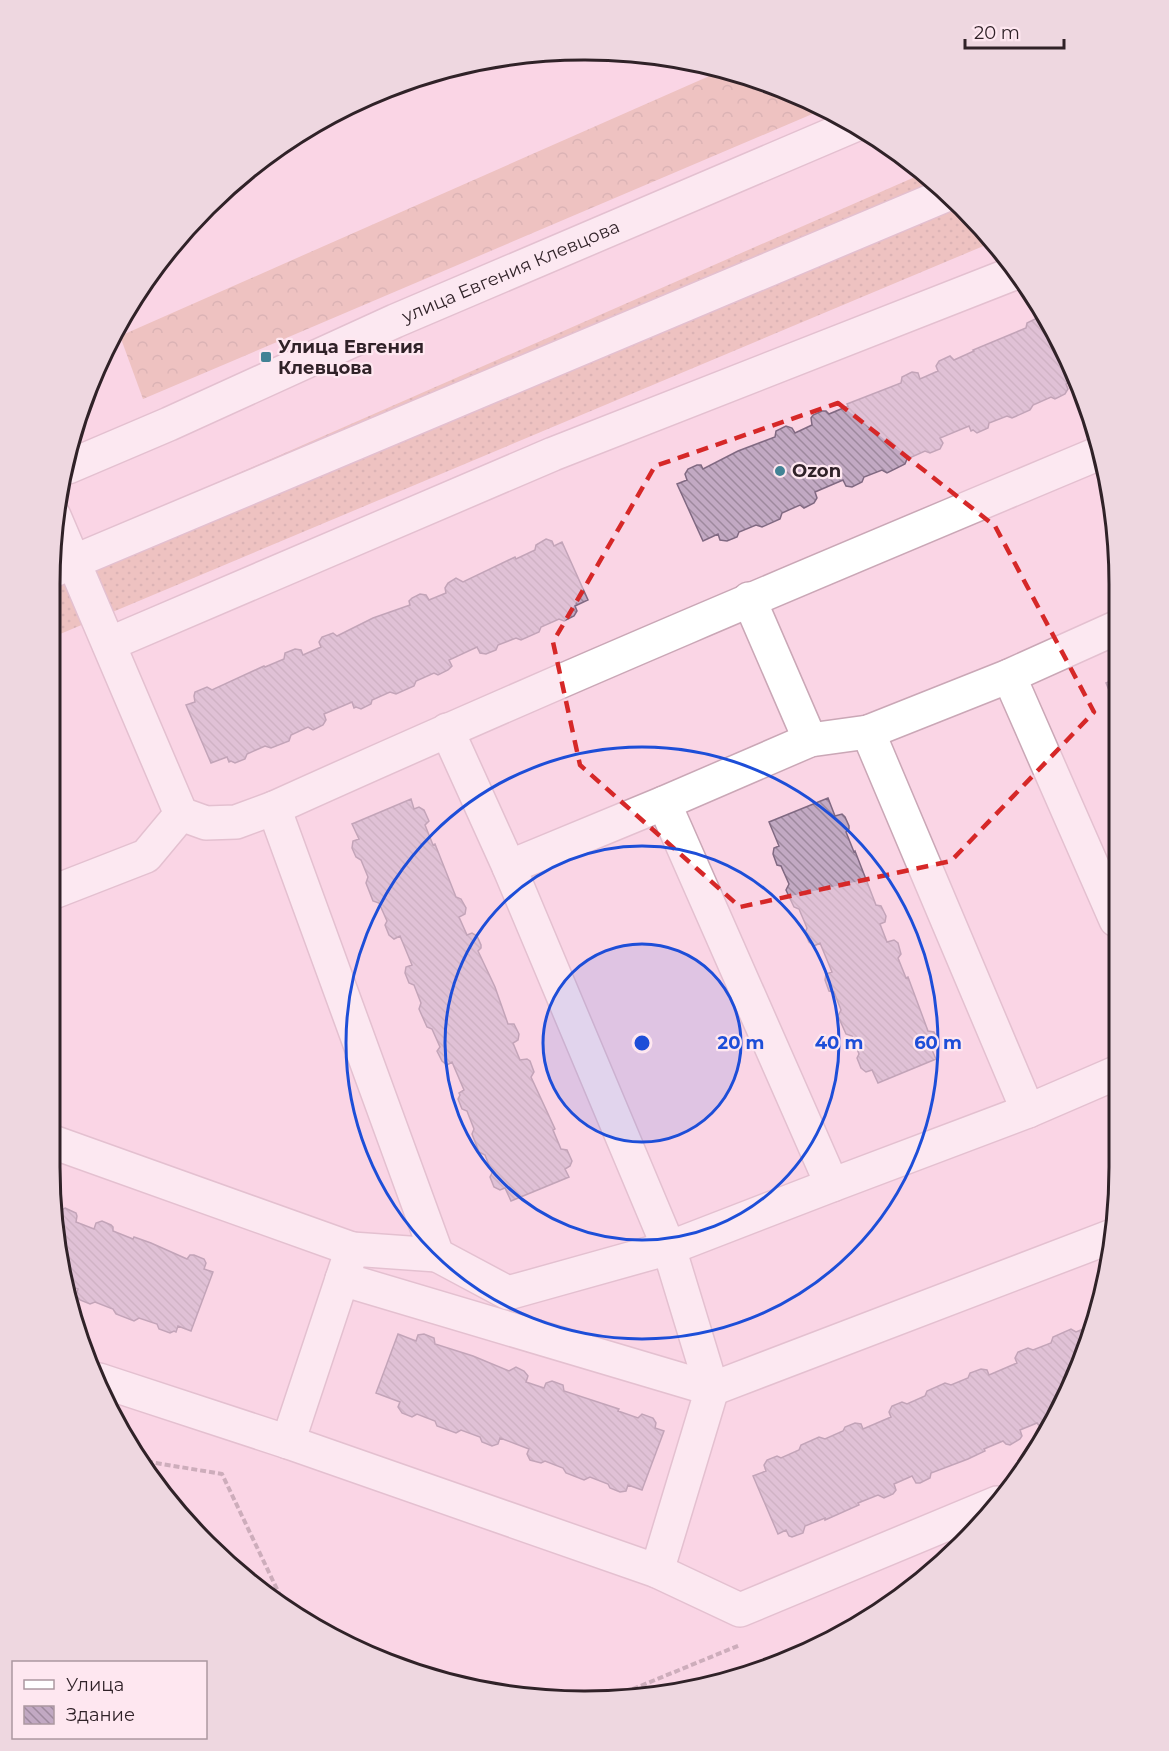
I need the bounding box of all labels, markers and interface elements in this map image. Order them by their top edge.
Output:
scale bar [965,12,1064,50]
text: 20 m [974,22,1020,44]
street label: улица Евгения Клевцова [398,216,623,328]
place label: Улица Евгения Клевцова [278,336,424,379]
marker: Улица Евгения Клевцова [259,350,273,364]
place label: Ozon [792,460,841,482]
marker: Ozon [773,464,787,478]
text: 20 m [718,1032,764,1054]
text: 40 m [815,1032,863,1054]
text: 60 m [914,1032,962,1054]
centre of rings [632,1033,652,1053]
legend [12,1661,207,1739]
text: Улица [66,1674,124,1696]
text: Здание [66,1704,135,1726]

